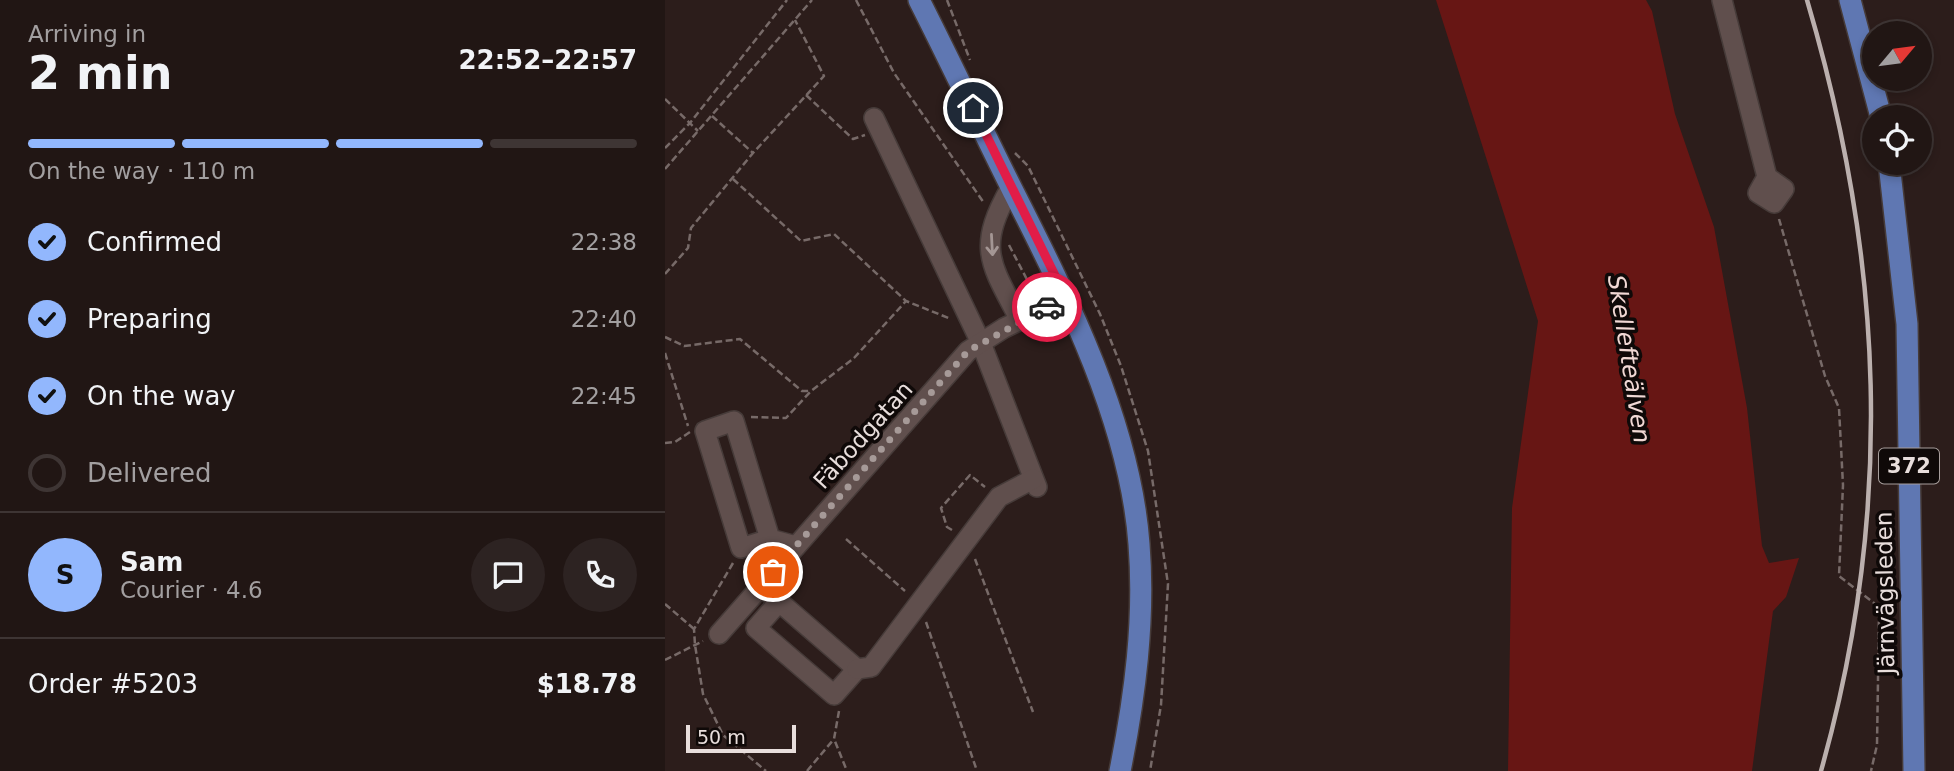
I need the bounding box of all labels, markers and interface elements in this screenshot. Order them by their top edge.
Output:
text: Arriving in [28,21,146,47]
north arrow [1862,21,1932,91]
map controls [1862,21,1932,175]
text: 22:52–22:57 [458,45,637,75]
text: 2 min [28,46,172,100]
pin [943,78,1003,138]
icon: home [954,89,992,127]
button: locate [1862,105,1932,175]
text: On the way · 110 m [28,158,255,184]
icon: check [28,223,66,261]
text: Confirmed [87,227,222,257]
text: 22:38 [571,229,637,255]
one-way arrow [985,233,998,256]
courier [1012,272,1082,342]
water label: Skellefteälven [1602,273,1656,445]
icon: car [1028,288,1066,326]
icon: check [28,300,66,338]
text: Preparing [87,304,212,334]
text: 22:40 [571,306,637,332]
street label: Fäbodgatan [808,376,918,494]
icon: check [28,377,66,415]
text: On the way [87,381,236,411]
text: 22:45 [571,383,637,409]
road number: 372 [1879,448,1939,484]
text: Delivered [87,458,211,488]
street label: Järnvägsleden [1871,511,1899,677]
button: chat [471,538,545,612]
button: phone [563,538,637,612]
pin [743,542,803,602]
text: Sam [120,547,183,577]
icon: bag [754,553,792,591]
text: S [56,560,74,590]
text: Courier · 4.6 [120,577,263,603]
text: Order #5203 [28,669,198,699]
text: $18.78 [537,669,637,699]
scale bar [686,722,796,754]
text: 50 m [697,726,746,748]

